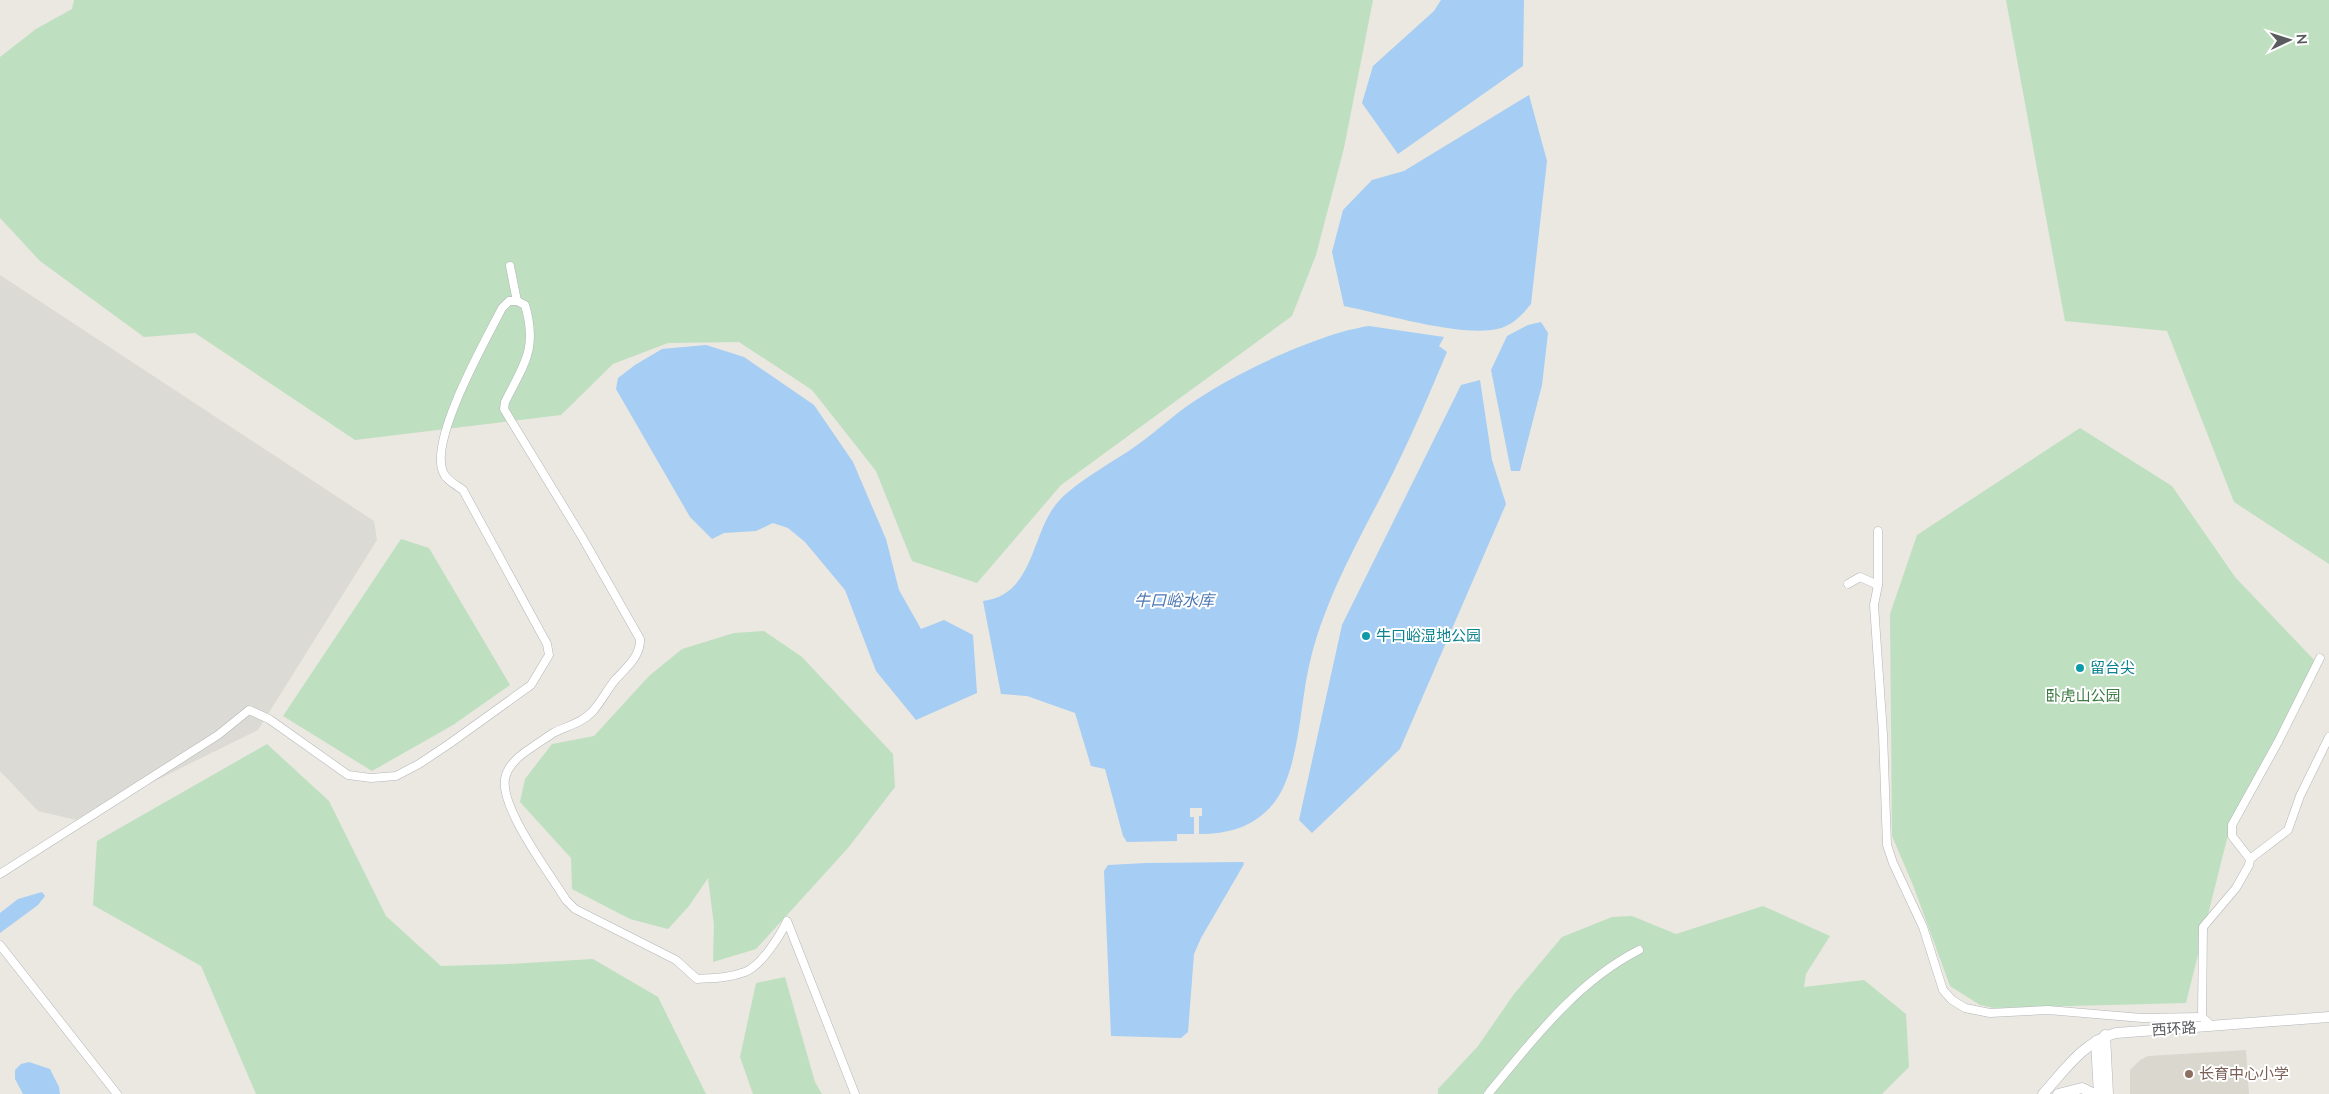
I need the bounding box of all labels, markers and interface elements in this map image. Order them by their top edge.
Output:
north arrow [2264,15,2314,65]
text: N [2292,33,2311,45]
water label: 牛口峪水库 [1134,590,1217,612]
place label: 牛口峪湿地公园 [1376,626,1481,646]
marker: 牛口峪湿地公园 [1360,630,1372,642]
place label: 留台尖 [2090,658,2135,678]
marker: 留台尖 [2074,662,2086,674]
park label: 卧虎山公园 [2045,686,2121,706]
street label: 西环路 [2151,1017,2197,1041]
place label: 长育中心小学 [2199,1064,2289,1084]
marker: 长育中心小学 [2183,1068,2195,1080]

